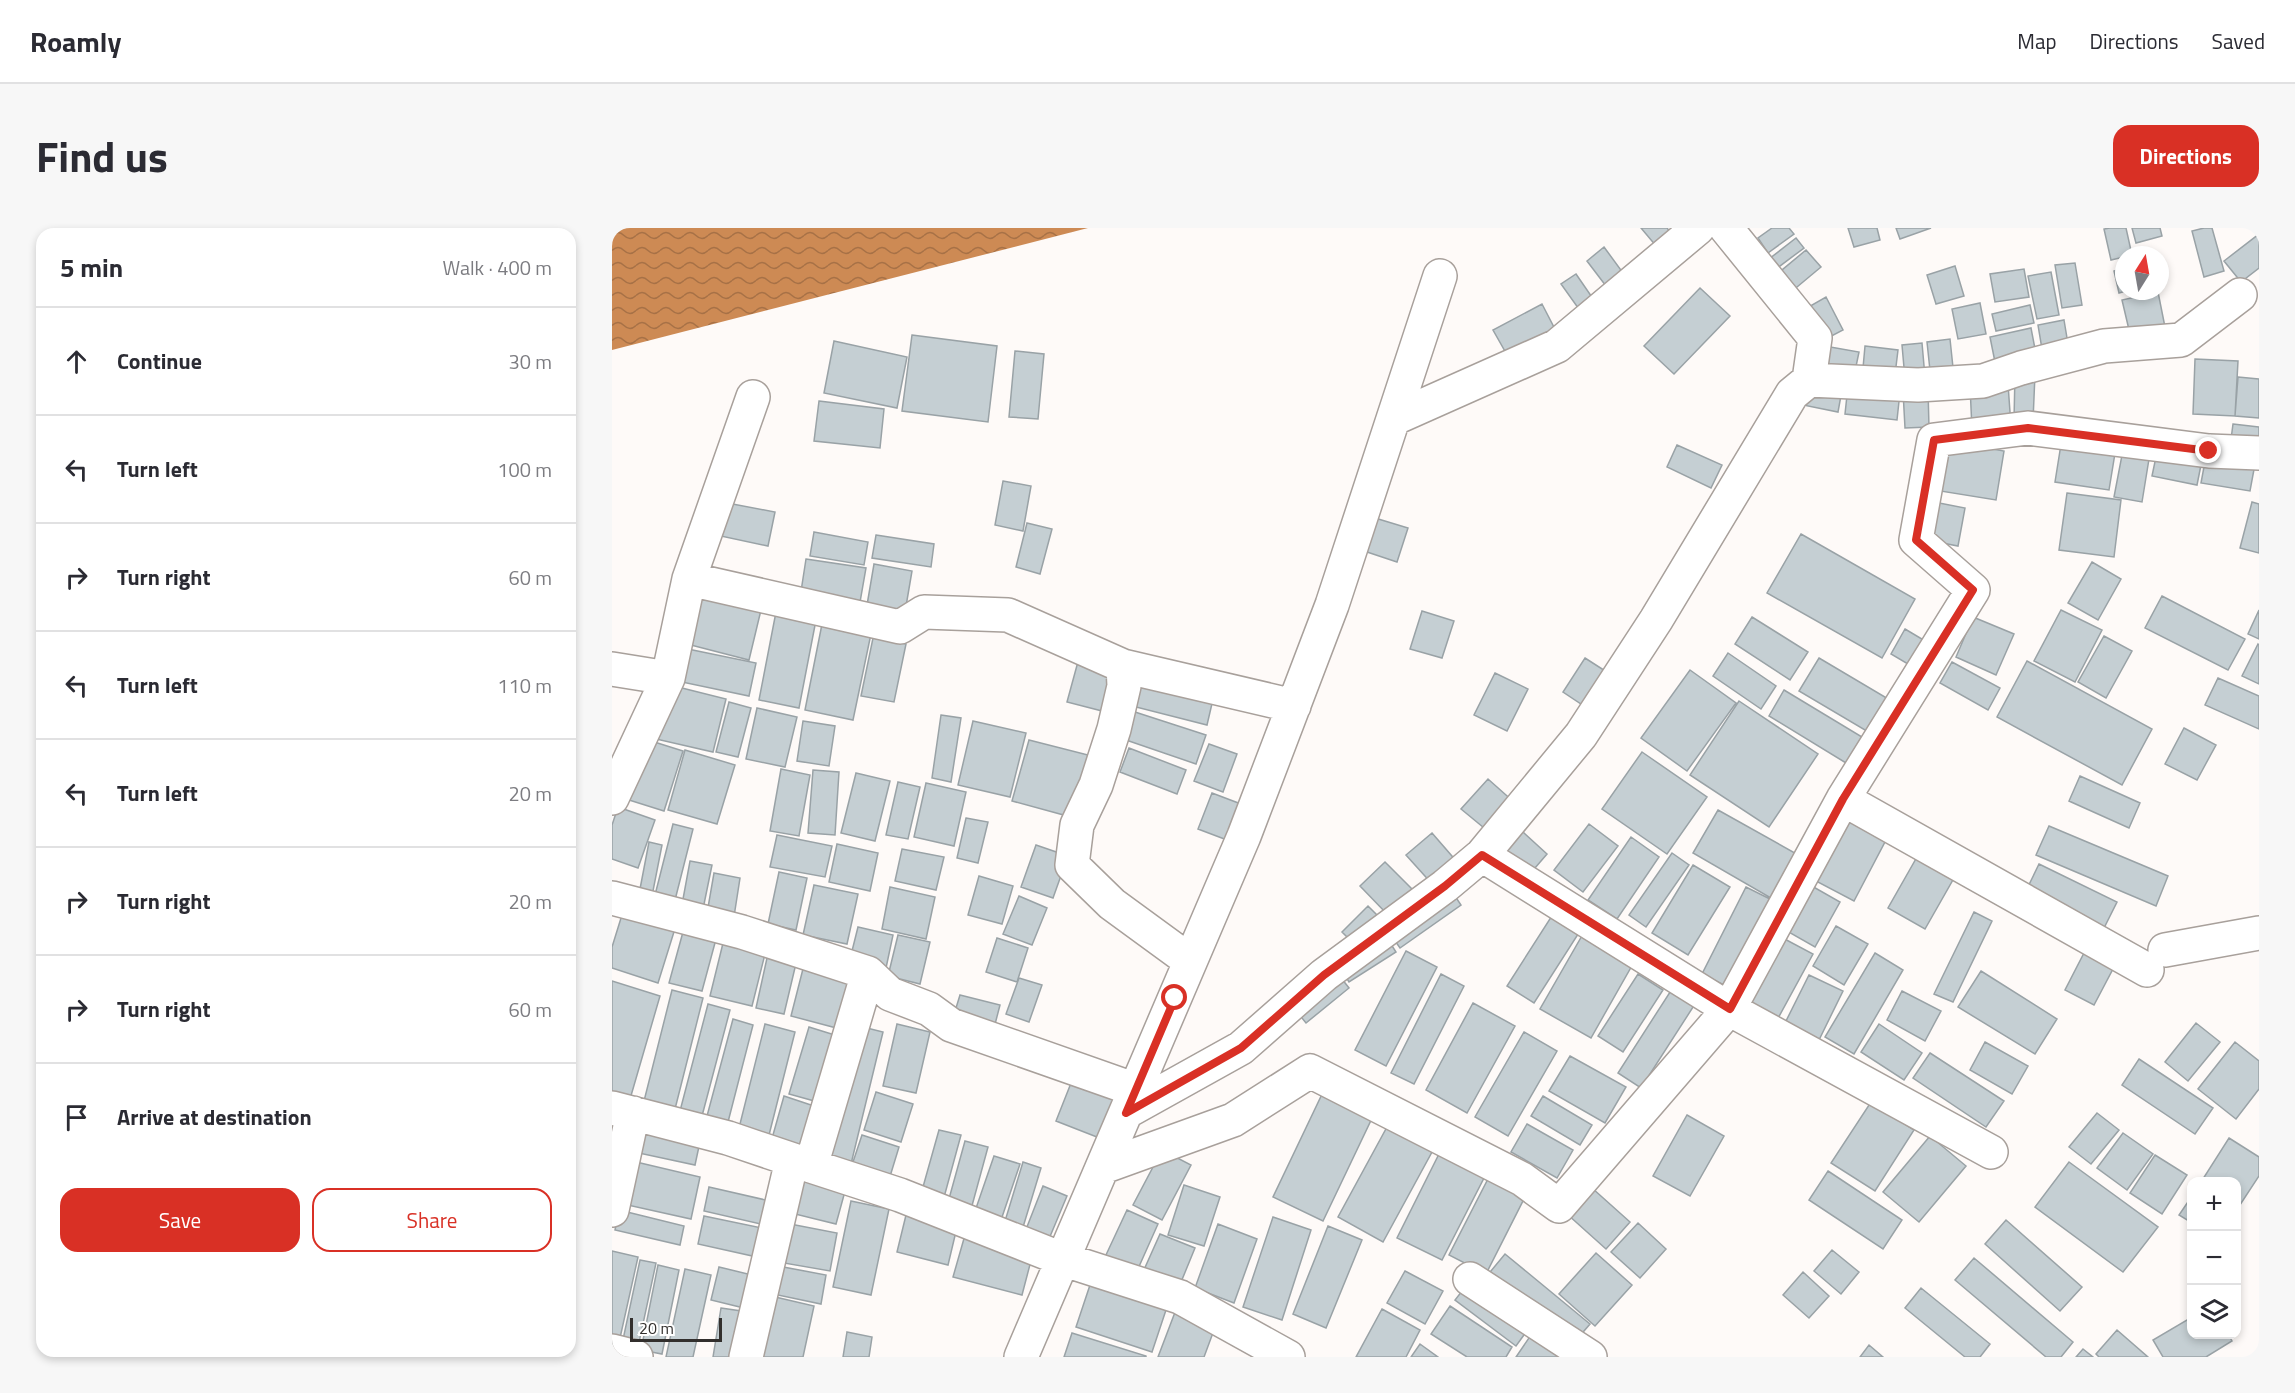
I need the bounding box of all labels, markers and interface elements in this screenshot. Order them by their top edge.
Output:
text: Roamly [30,20,121,63]
text: Map [2017,25,2057,57]
text: Directions [2090,25,2179,57]
text: Saved [2212,25,2265,57]
text: Find us [36,124,168,188]
button: Directions [2113,125,2259,187]
north arrow [2115,246,2169,300]
text: 5 min [60,248,123,287]
text: Walk · 400 m [443,252,552,283]
text: Continue [117,344,202,378]
icon: ahead [60,345,93,378]
text: 30 m [508,346,552,377]
route end [2195,437,2221,463]
text: Turn left [117,452,198,486]
icon: left [60,453,93,486]
text: 100 m [497,454,552,485]
text: Turn right [117,560,211,594]
icon: right [60,561,93,594]
text: 60 m [508,562,552,593]
text: Turn left [117,668,198,702]
icon: left [60,669,93,702]
text: 110 m [497,670,552,701]
text: Turn left [117,776,198,810]
icon: left [60,777,93,810]
text: 20 m [508,778,552,809]
text: Turn right [117,884,211,918]
icon: right [60,885,93,918]
text: 20 m [508,886,552,917]
route start [1161,984,1187,1010]
text: Turn right [117,992,211,1026]
icon: right [60,993,93,1026]
text: 60 m [508,994,552,1025]
text: Arrive at destination [117,1100,312,1134]
icon: arrive [60,1101,93,1134]
map controls [2187,1177,2241,1339]
button: + [2187,1177,2241,1231]
button: Save [60,1188,300,1252]
button: Share [312,1188,552,1252]
button: − [2187,1231,2241,1285]
button: layers [2187,1285,2241,1339]
scale bar [630,1315,722,1342]
text: 20 m [639,1316,674,1340]

